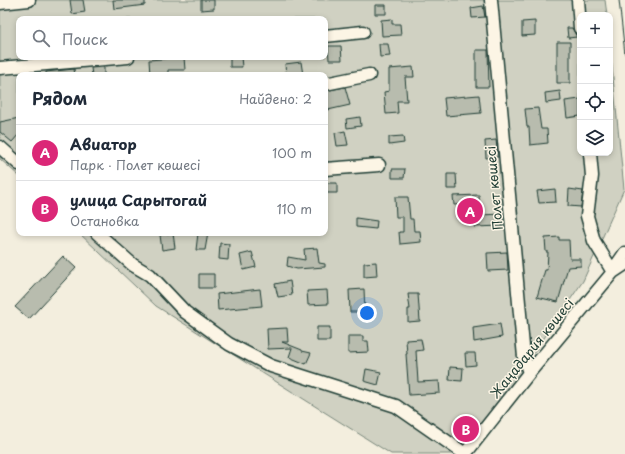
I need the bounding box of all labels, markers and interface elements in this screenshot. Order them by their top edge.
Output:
map controls [577,12,613,156]
button: + [577,12,613,48]
search box [16,16,328,60]
icon: search [30,27,52,49]
text: Поиск [62,27,108,50]
button: − [577,48,613,84]
button: locate [577,84,613,120]
text: Рядом [32,85,87,111]
text: Найдено: 2 [239,89,312,108]
button: layers [577,120,613,156]
text: Авиатор [70,132,137,155]
text: A [40,143,50,162]
text: 100 m [272,143,312,162]
street label: Полет көшесі [480,145,507,231]
text: Парк · Полет көшесі [70,155,201,174]
text: улица Сарытогай [70,188,207,211]
pin: A [457,196,483,226]
text: B [41,199,49,218]
text: 110 m [277,199,312,218]
text: Остановка [70,211,139,230]
street label: Жаңадария көшесі [485,294,578,402]
your location [357,303,377,323]
pin: B [453,414,479,444]

